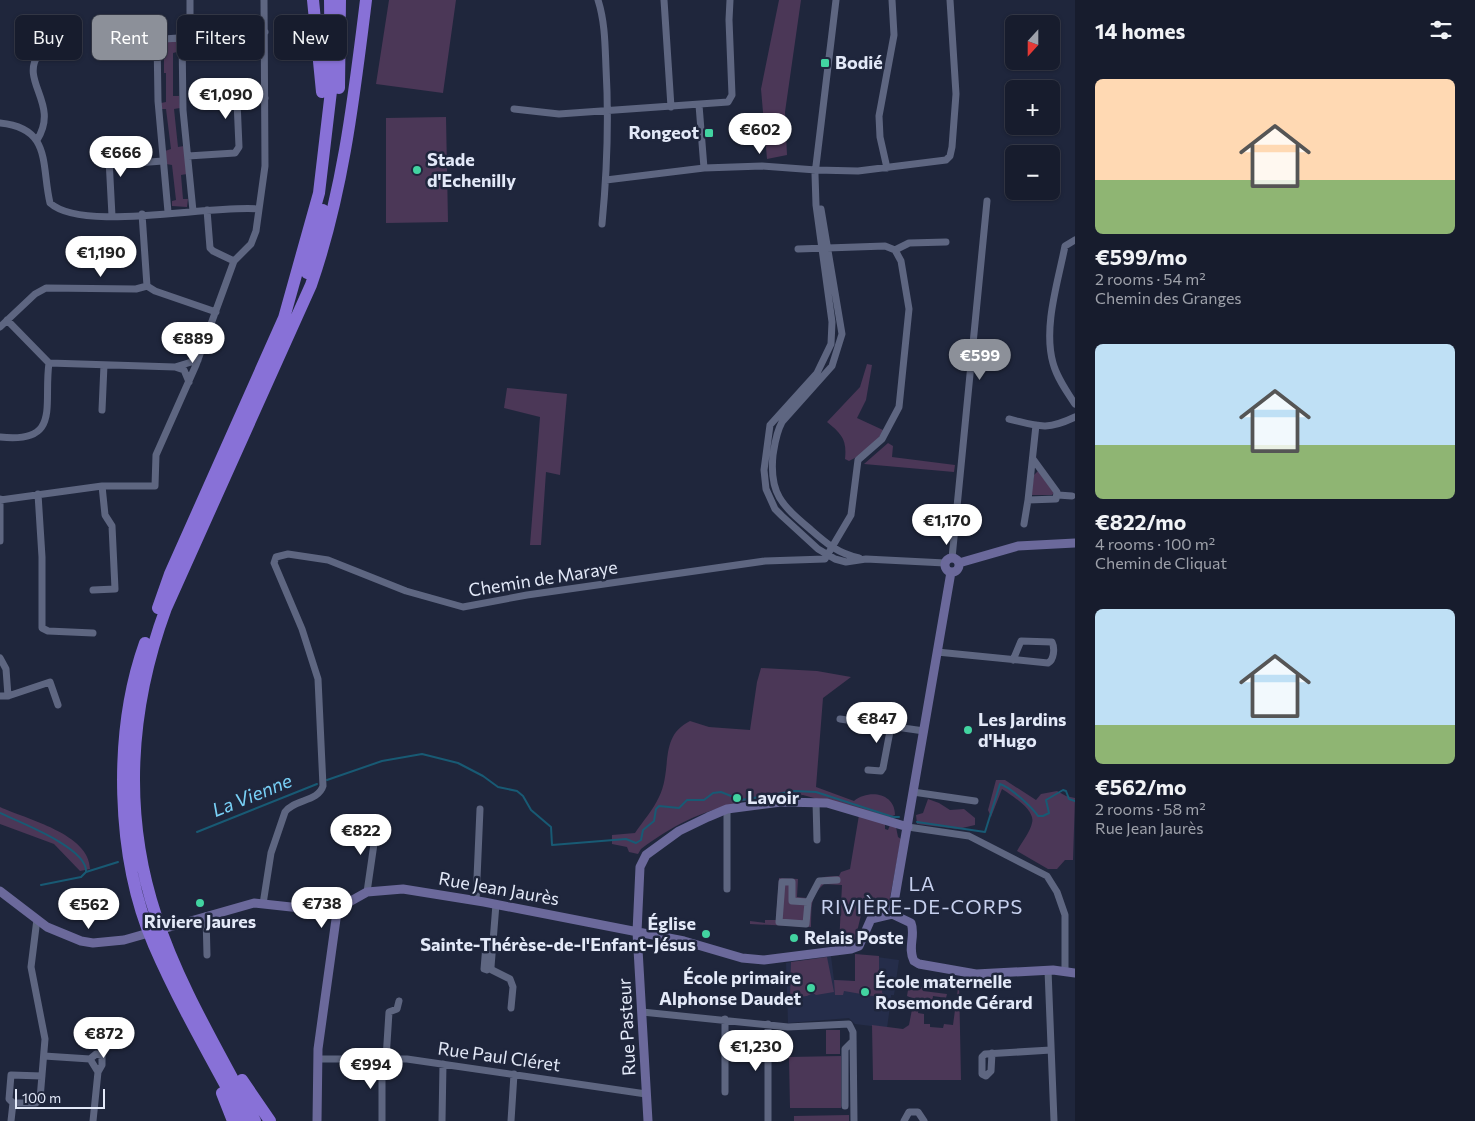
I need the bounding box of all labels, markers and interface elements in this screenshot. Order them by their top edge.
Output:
chip: Buy [15,15,82,60]
chip: Rent [92,15,167,60]
chip: Filters [177,15,264,60]
chip: New [274,15,347,60]
north arrow [1005,15,1060,70]
map controls [1005,15,1060,200]
icon: filters [1427,16,1455,44]
text: 14 homes [1095,18,1185,43]
place label: Bodié [835,51,883,73]
marker: Bodié [819,57,831,69]
pin: €1,090 [185,78,267,120]
button: + [1005,80,1060,135]
text: €1,090 [199,84,253,103]
icon: home [1230,111,1320,201]
pin: €602 [730,112,790,155]
text: €602 [740,119,780,138]
place label: Rongeot [629,121,699,143]
marker: Rongeot [703,127,715,139]
pin: €666 [91,136,151,178]
text: €666 [101,142,141,161]
button: − [1005,145,1060,200]
place label: Stade d'Echenilly [427,148,516,191]
marker: Stade d'Echenilly [411,164,423,176]
pin: €1,190 [60,236,142,278]
text: €1,190 [76,242,126,261]
text: €599/mo [1095,244,1187,269]
text: 2 rooms · 54 m² [1095,269,1206,288]
text: Chemin des Granges [1095,288,1242,307]
pin: €889 [163,322,223,364]
text: €889 [173,328,213,347]
pin: €599 [950,338,1010,381]
text: €599 [960,345,1000,364]
icon: home [1230,376,1320,466]
pin: €1,170 [906,504,988,546]
text: €822/mo [1095,509,1186,534]
text: €1,170 [923,510,971,529]
text: 4 rooms · 100 m² [1095,534,1215,553]
text: Chemin de Cliquat [1095,553,1227,572]
street label: Chemin de Maraye [467,555,619,601]
icon: home [1230,641,1320,731]
pin: €847 [847,702,907,744]
text: €847 [857,708,897,727]
place label: Les Jardins d'Hugo [978,708,1067,751]
marker: Les Jardins d'Hugo [962,724,974,736]
water label: La Vienne [208,768,295,821]
text: €562/mo [1095,774,1187,799]
place label: Lavoir [747,786,800,808]
marker: Lavoir [731,792,743,804]
text: 2 rooms · 58 m² [1095,799,1206,818]
pin: €822 [331,814,391,856]
text: Rue Jean Jaurès [1095,818,1204,837]
text: €822 [341,820,381,839]
street label: Rue Jean Jaurès [437,867,561,909]
district label: LA RIVIÈRE-DE-CORPS [821,871,1023,918]
pin: €738 [292,886,352,929]
pin: €562 [59,888,119,930]
text: €738 [302,893,342,912]
text: €562 [69,894,109,913]
marker: Riviere Jaures [194,897,206,909]
place label: Riviere Jaures [144,910,256,932]
place label: Église Sainte-Thérèse-de-l'Enfant-Jésus [420,912,696,955]
place label: Relais Poste [804,926,904,948]
marker: Église Sainte-Thérèse-de-l'Enfant-Jésus [700,928,712,940]
marker: Relais Poste [788,932,800,944]
place label: École primaire Alphonse Daudet [659,966,801,1009]
place label: École maternelle Rosemonde Gérard [875,970,1033,1013]
street label: Rue Pasteur [612,978,640,1076]
marker: École primaire Alphonse Daudet [805,982,817,994]
marker: École maternelle Rosemonde Gérard [859,986,871,998]
pin: €872 [74,1016,134,1059]
text: €872 [85,1023,123,1042]
pin: €1,230 [715,1030,797,1072]
text: €1,230 [730,1036,782,1055]
street label: Rue Paul Cléret [436,1037,562,1076]
pin: €994 [341,1048,401,1090]
text: €994 [351,1054,391,1073]
scale bar [15,1086,105,1109]
text: 100 m [22,1089,61,1106]

